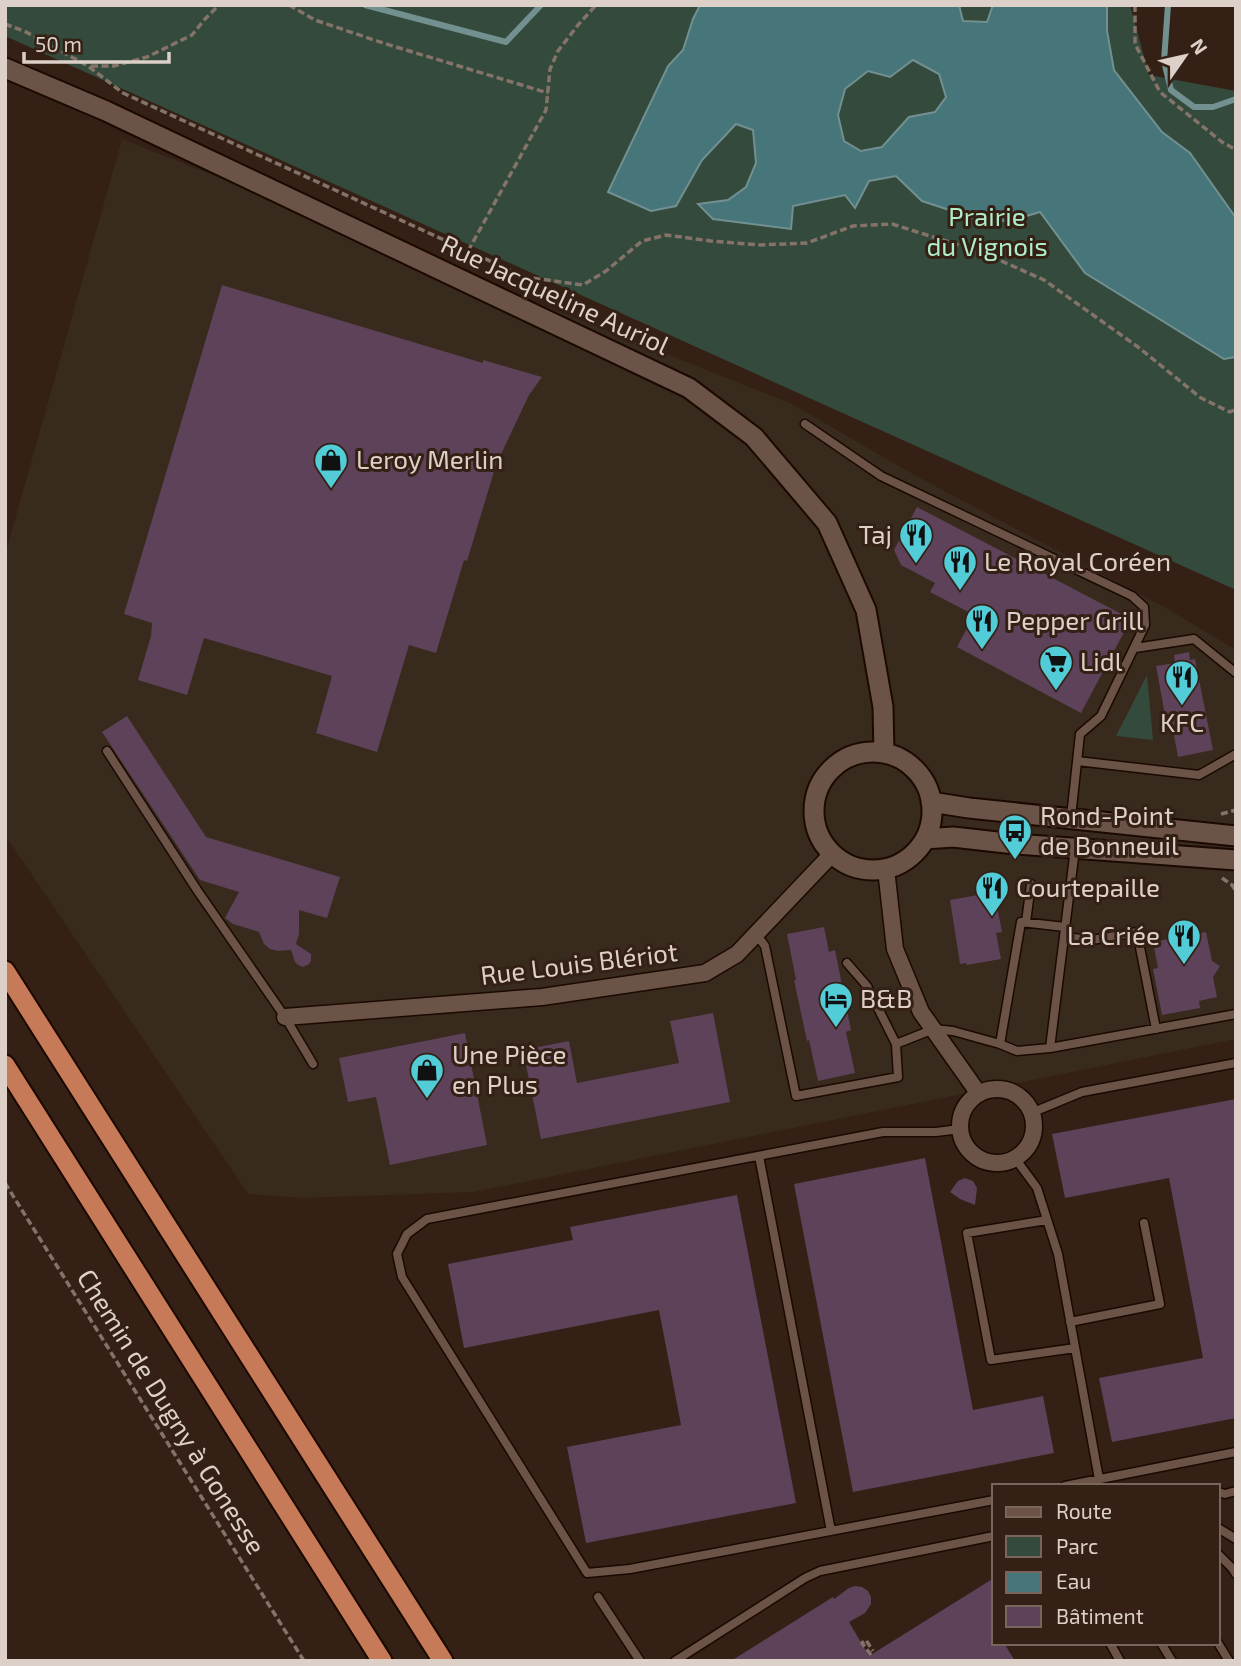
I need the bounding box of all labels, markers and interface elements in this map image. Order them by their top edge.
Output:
scale bar [24,21,170,65]
north arrow [1150,21,1220,91]
text: 50 m [35,31,82,56]
text: N [1186,34,1213,58]
park label: Prairie du Vignois [926,200,1048,261]
street label: Rue Jacqueline Auriol [437,227,675,360]
shop icon: Leroy Merlin [312,441,350,490]
place label: Leroy Merlin [356,443,503,474]
restaurant icon: Taj [897,516,935,565]
place label: Taj [859,518,892,549]
restaurant icon: Le Royal Coréen [941,543,979,592]
place label: Le Royal Coréen [984,545,1171,576]
restaurant icon: Pepper Grill [963,602,1001,651]
place label: Pepper Grill [1006,604,1144,635]
supermarket icon: Lidl [1037,643,1075,692]
place label: Lidl [1080,645,1123,676]
restaurant icon: KFC [1163,658,1201,707]
place label: KFC [1160,706,1204,737]
place label: Rond-Point de Bonneuil [1040,799,1179,860]
bus stop icon: Rond-Point de Bonneuil [996,812,1034,861]
restaurant icon: Courtepaille [973,869,1011,918]
place label: Courtepaille [1016,871,1160,902]
restaurant icon: La Criée [1165,917,1203,966]
place label: La Criée [1067,919,1160,950]
street label: Rue Louis Blériot [478,935,679,990]
hotel icon: B&B [817,980,855,1029]
place label: B&B [860,982,912,1013]
place label: Une Pièce en Plus [452,1038,566,1099]
shop icon: Une Pièce en Plus [408,1051,446,1100]
street label: Chemin de Dugny à Gonesse [72,1263,273,1559]
legend [992,1484,1220,1645]
text: Route [1056,1498,1112,1523]
text: Parc [1056,1533,1098,1558]
text: Eau [1056,1568,1091,1593]
text: Bâtiment [1056,1603,1144,1628]

